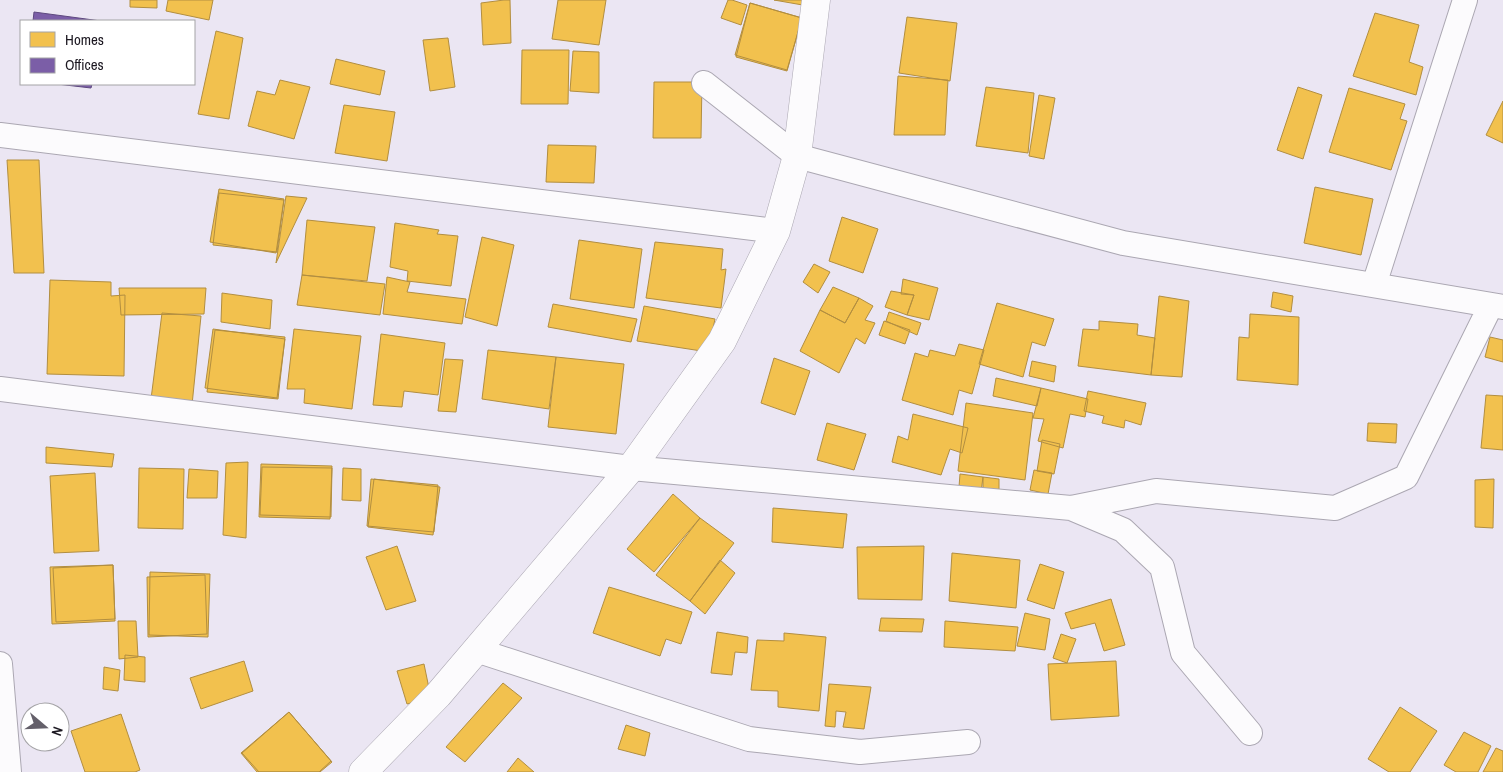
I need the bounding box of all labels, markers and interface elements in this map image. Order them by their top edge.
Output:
legend [20,20,195,85]
text: Homes [65,29,104,50]
text: Offices [65,54,104,75]
north arrow [20,702,70,752]
text: N [47,724,67,738]

